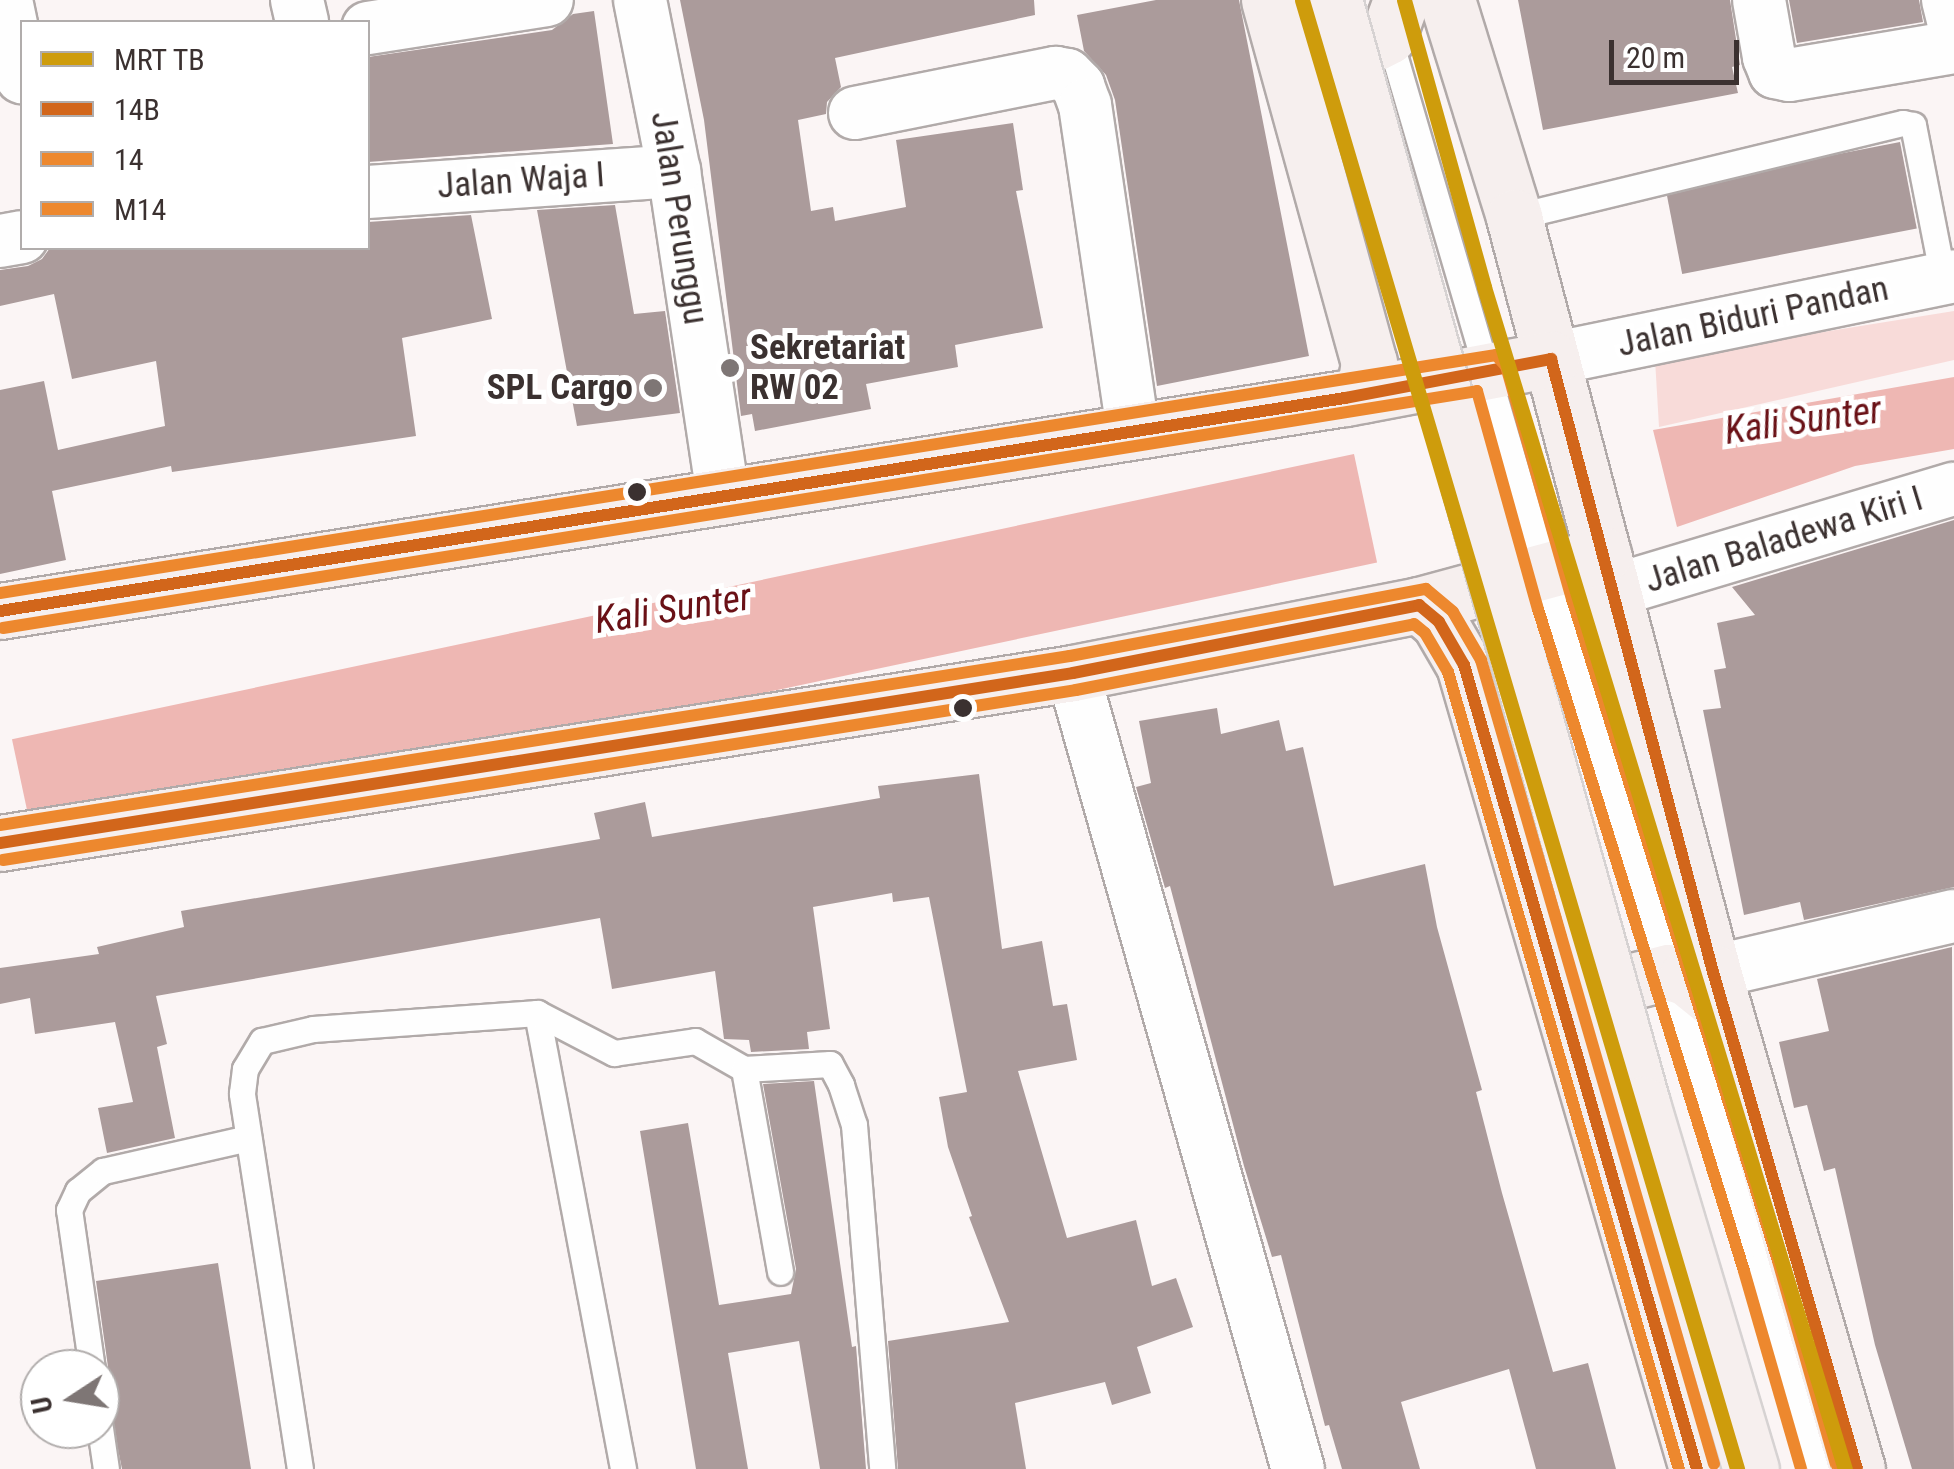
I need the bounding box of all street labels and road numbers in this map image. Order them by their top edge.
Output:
street label: Jalan Perunggu [641,109,717,327]
street label: Jalan Waja I [436,154,606,208]
street label: Jalan Biduri Pandan [1614,268,1892,366]
street label: Jalan Baladewa Kiri I [1640,478,1928,602]

